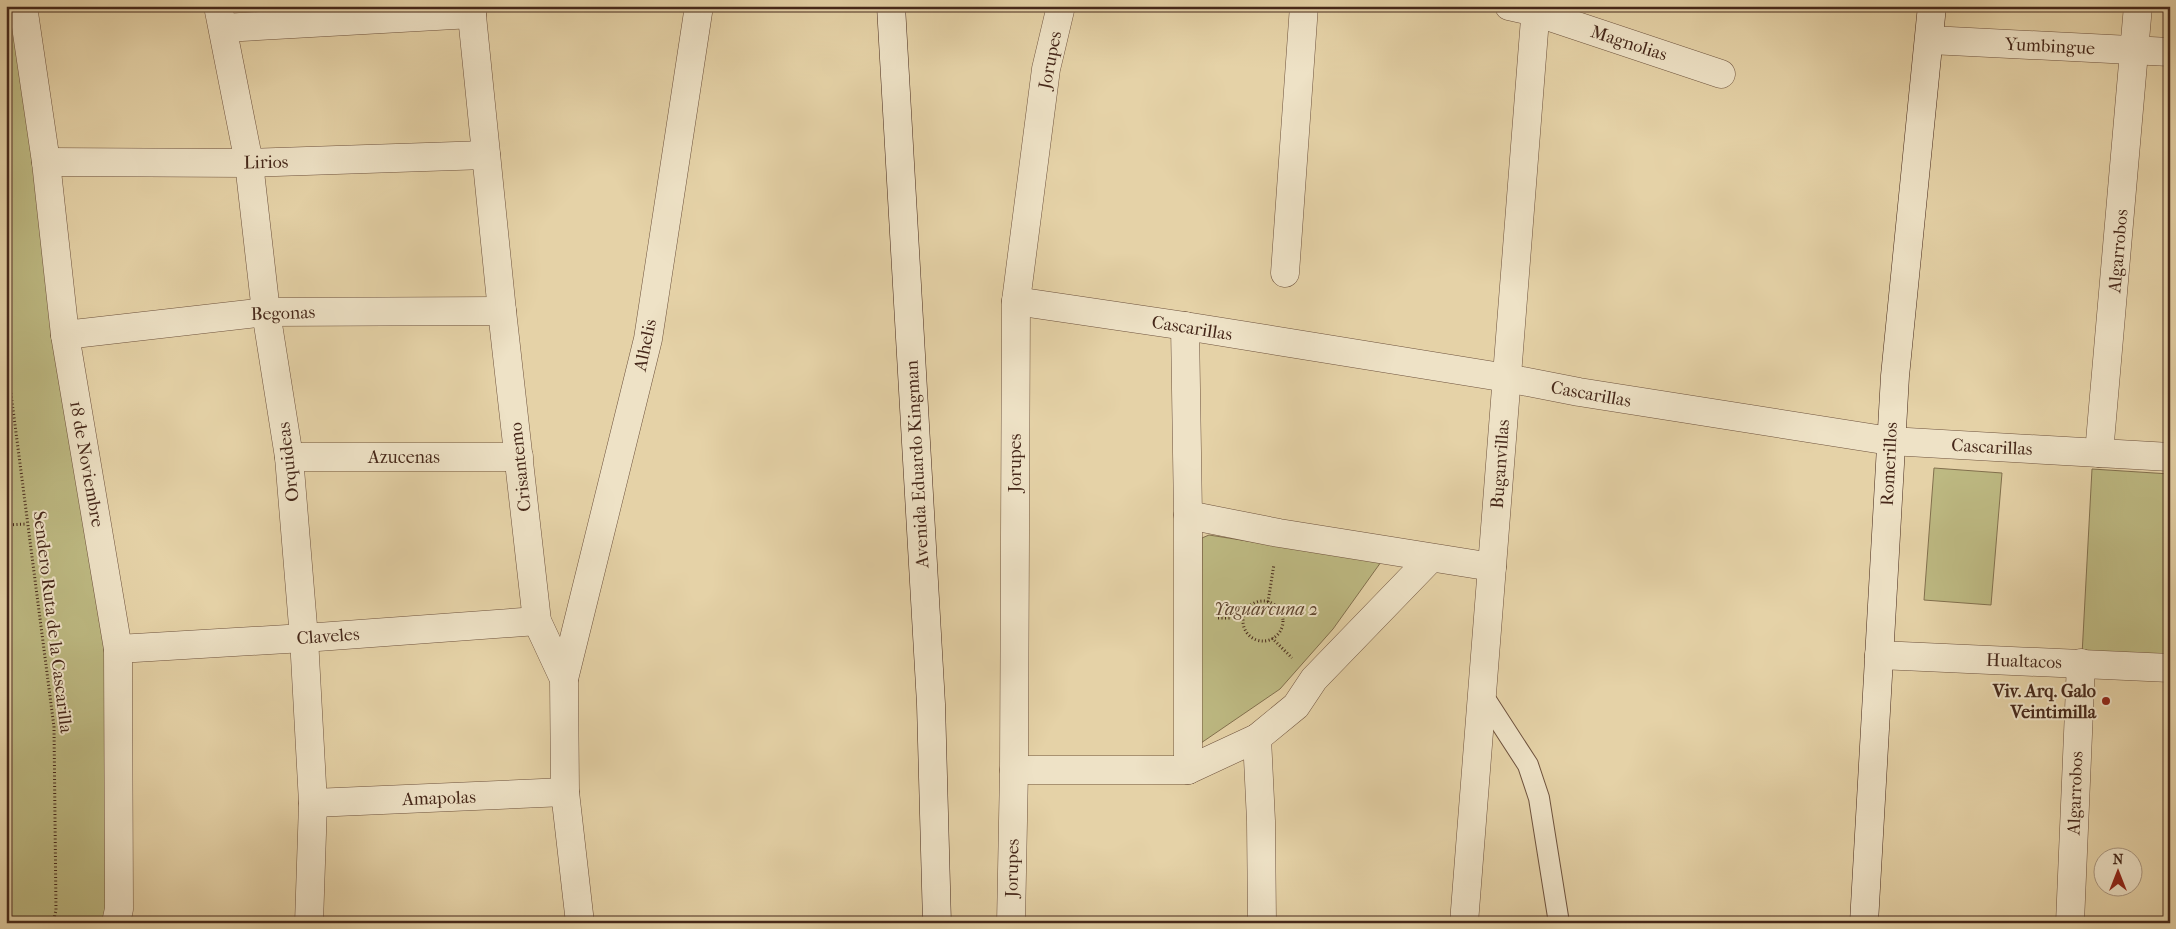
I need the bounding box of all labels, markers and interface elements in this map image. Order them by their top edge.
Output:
street label: Magnolias [1588,21,1670,66]
street label: Jorupes [1034,29,1066,93]
street label: Yumbingue [2003,34,2096,59]
street label: Lirios [243,152,289,173]
street label: Algarrobos [2104,208,2133,295]
street label: Begonas [250,302,316,325]
street label: Cascarillas [1150,312,1234,345]
street label: Alhelis [630,317,661,374]
street label: Avenida Eduardo Kingman [902,359,933,569]
street label: Cascarillas [1549,377,1633,412]
street label: 18 de Noviembre [65,399,108,529]
street label: Buganvillas [1487,418,1514,509]
street label: Orquideas [273,420,304,503]
street label: Crisantemo [505,421,536,513]
street label: Romerillos [1877,421,1902,507]
street label: Jorupes [1005,433,1026,494]
street label: Cascarillas [1951,435,2033,460]
street label: Azucenas [367,447,440,468]
street label: Sendero Ruta de la Cascarilla [28,510,77,735]
park label: Yaguarcuna 2 [1214,599,1318,620]
street label: Claveles [296,624,361,649]
street label: Hualtacos [1986,650,2063,673]
place label: Viv. Arq. Galo Veintimilla [1992,681,2097,723]
marker: Viv. Arq. Galo Veintimilla [2100,695,2112,707]
street label: Algarrobos [2064,750,2087,836]
street label: Amapolas [401,787,477,810]
street label: Jorupes [1001,838,1024,899]
north arrow [2094,846,2144,896]
text: N [2113,851,2124,868]

